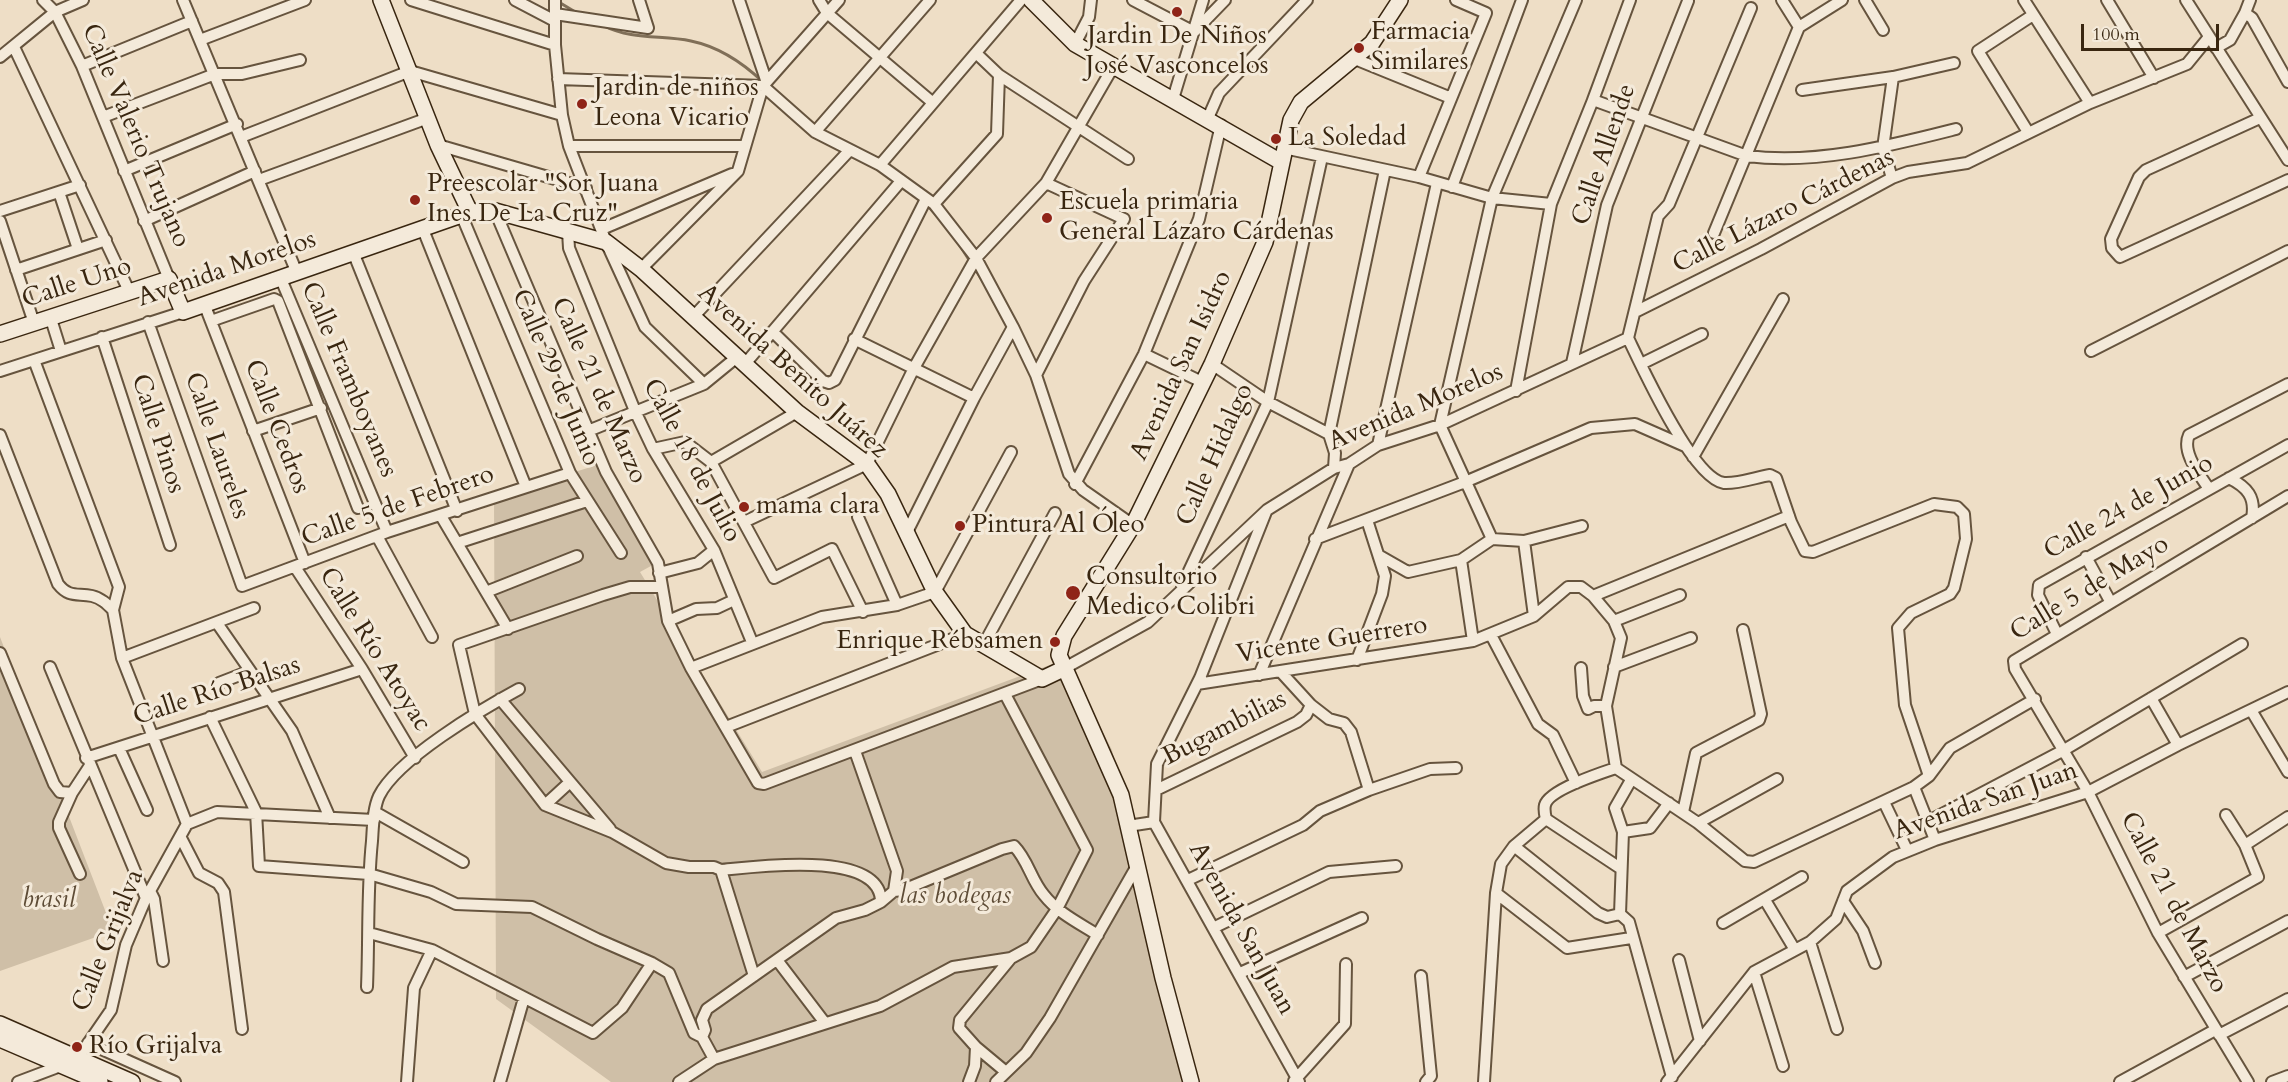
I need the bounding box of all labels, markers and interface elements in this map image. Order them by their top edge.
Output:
marker: Jardin De Niños José Vasconcelos [1170,5,1184,19]
scale bar [2084,12,2222,50]
place label: Farmacia Similares [1371,17,1470,78]
street label: Calle Valerio Trujano [74,19,196,253]
place label: Jardin De Niños José Vasconcelos [1085,21,1269,82]
text: 100 m [2092,22,2140,47]
marker: Farmacia Similares [1352,41,1366,55]
place label: Jardin de niños Leona Vicario [594,73,759,134]
street label: Calle Allende [1566,80,1644,230]
marker: Jardin de niños Leona Vicario [575,97,589,111]
place label: La Soledad [1288,123,1406,155]
marker: La Soledad [1269,132,1283,146]
street label: Calle Lázaro Cárdenas [1668,143,1900,281]
place label: Preescolar "Sor Juana Ines De La Cruz" [427,169,659,230]
place label: Escuela primaria General Lázaro Cárdenas [1059,187,1334,249]
marker: Preescolar "Sor Juana Ines De La Cruz" [408,193,422,207]
marker: Escuela primaria General Lázaro Cárdenas [1040,211,1054,225]
street label: Avenida Morelos [134,225,320,315]
street label: Calle Uno [18,252,136,316]
street label: Avenida San Isidro [1124,266,1240,466]
street label: Calle Framboyanes [293,278,403,482]
street label: Avenida Benito Juárez [690,278,894,466]
street label: Calle 29 de Junio [504,285,606,471]
street label: Calle 21 de Marzo [543,293,653,489]
street label: Calle Cedros [236,356,316,498]
street label: Avenida Morelos [1324,357,1508,459]
street label: Calle Laureles [176,369,256,523]
street label: Calle Pinos [123,371,191,497]
street label: Calle 18 de Julio [635,374,747,548]
street label: Calle Hidalgo [1171,379,1261,531]
street label: Calle 24 de Junio [2039,449,2219,567]
street label: Calle 5 de Febrero [298,459,498,555]
place label: mama clara [756,491,880,523]
marker: mama clara [737,500,751,514]
place label: Pintura Al Óleo [972,510,1144,542]
marker: Pintura Al Óleo [953,519,967,533]
street label: Calle 5 de Mayo [2005,529,2175,649]
street label: Calle Río Atoyac [311,562,437,738]
place label: Consultorio Medico Colibri [1086,562,1255,624]
marker: Consultorio Medico Colibri [1064,584,1082,602]
street label: Vicente Guerrero [1234,611,1430,671]
place label: Enrique Rébsamen [836,626,1043,658]
marker: Enrique Rébsamen [1048,635,1062,649]
street label: Calle Río Balsas [130,650,304,734]
street label: Bugambilias [1158,684,1292,774]
street label: Avenida San Juan [1890,756,2082,848]
street label: Calle 21 de Marzo [2112,807,2234,999]
street label: Avenida San Juan [1181,837,1301,1021]
street label: Calle Grijalva [66,866,152,1016]
park label: las bodegas [899,881,1011,913]
park label: brasil [22,885,76,917]
place label: Río Grijalva [89,1031,222,1063]
marker: Río Grijalva [70,1040,84,1054]

